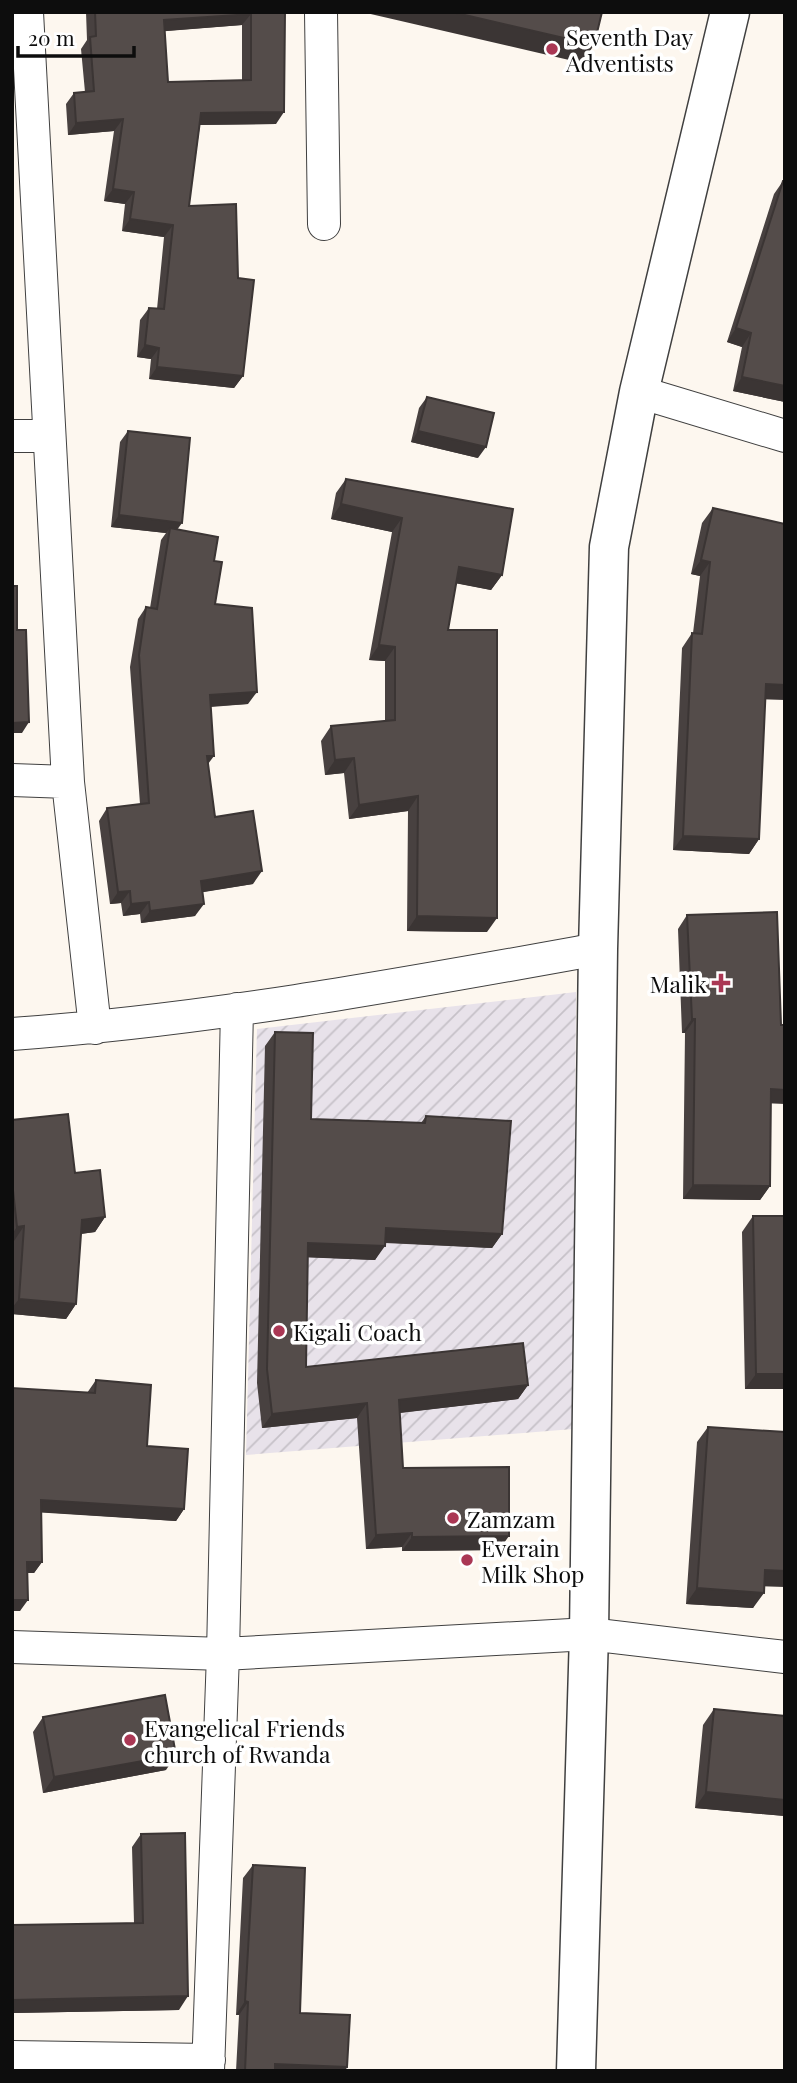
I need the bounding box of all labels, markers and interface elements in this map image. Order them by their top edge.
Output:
scale bar [18,14,133,58]
place label: Seventh Day Adventists [565,21,694,78]
text: 20 m [28,23,75,51]
marker: Seventh Day Adventists [544,41,560,57]
place label: Malik [650,968,707,999]
marker: Malik [713,975,729,991]
place label: Kigali Coach [293,1316,422,1347]
marker: Kigali Coach [271,1323,287,1339]
place label: Zamzam [467,1503,556,1534]
marker: Zamzam [445,1510,461,1526]
place label: Everain Milk Shop [481,1532,584,1589]
marker: Everain Milk Shop [459,1552,475,1568]
place label: Evangelical Friends church of Rwanda [144,1712,345,1769]
marker: Evangelical Friends church of Rwanda [122,1732,138,1748]

